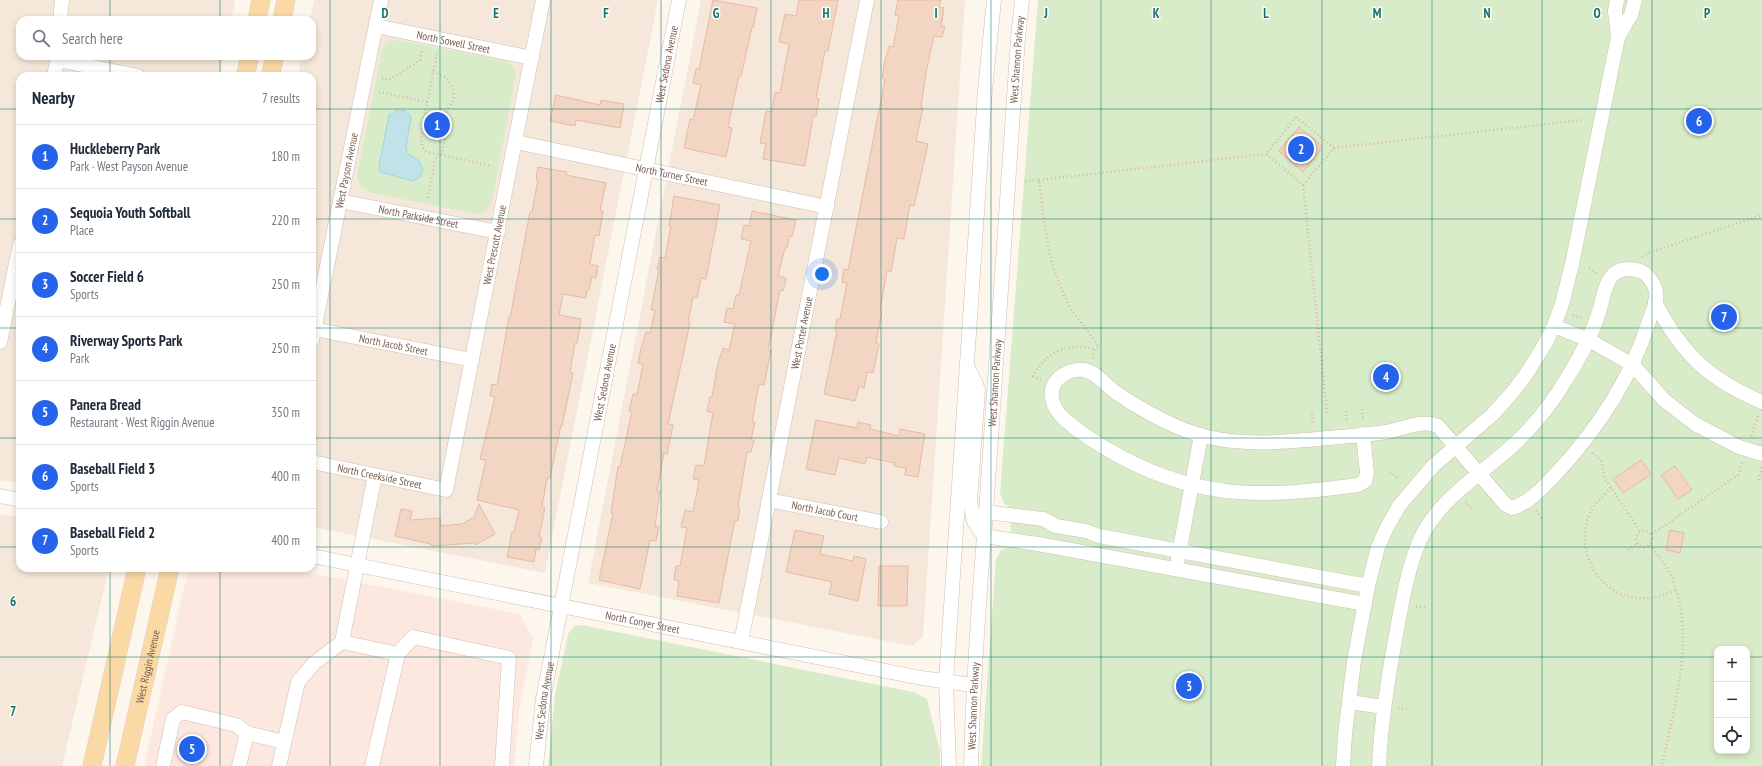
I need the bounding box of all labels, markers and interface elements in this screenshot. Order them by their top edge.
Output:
text: D [382,5,389,22]
text: E [493,5,499,22]
text: F [603,5,609,22]
text: G [713,5,720,22]
text: H [823,5,830,22]
text: I [934,5,938,22]
text: J [1043,5,1048,22]
text: K [1153,5,1160,22]
text: L [1263,5,1269,22]
text: M [1373,5,1382,22]
text: N [1483,5,1491,22]
text: O [1593,5,1601,22]
text: P [1704,5,1710,22]
street label: West Shannon Parkway [1007,14,1027,104]
search box [16,16,316,60]
street label: West Sedona Avenue [652,24,681,104]
icon: search [30,27,52,49]
street label: North Sowell Street [415,27,491,56]
text: Search here [62,29,123,48]
text: Nearby [32,87,75,109]
text: 7 results [262,90,300,107]
pin: 6 [1686,106,1712,136]
pin: 1 [424,110,450,140]
street label: West Payson Avenue [332,131,361,210]
pin: 2 [1288,134,1314,164]
text: Huckleberry Park [70,139,160,158]
text: 1 [42,148,48,165]
text: 180 m [271,148,300,165]
text: Park · West Payson Avenue [70,158,188,175]
street label: North Turner Street [634,160,709,189]
street label: North Parkside Street [377,202,460,231]
text: Sequoia Youth Softball [70,203,190,222]
street label: West Prescott Avenue [480,203,509,286]
text: 2 [42,212,48,229]
text: 220 m [271,212,300,229]
text: Place [70,222,94,239]
your location [812,264,832,284]
text: Soccer Field 6 [70,267,144,286]
text: 3 [42,276,48,293]
text: 250 m [271,276,300,293]
text: Sports [70,286,99,303]
street label: West Porter Avenue [788,295,816,370]
pin: 7 [1711,302,1737,332]
text: Riverway Sports Park [70,331,182,350]
street label: North Jacob Street [358,331,429,358]
street label: West Shannon Parkway [985,338,1005,427]
text: 4 [42,340,48,357]
text: 250 m [271,340,300,357]
street label: West Sedona Avenue [590,342,619,422]
text: Park [70,350,89,367]
pin: 4 [1373,362,1399,392]
text: Panera Bread [70,395,141,414]
text: 5 [42,404,48,421]
text: 350 m [271,404,300,421]
text: Restaurant · West Riggin Avenue [70,414,215,431]
text: Baseball Field 3 [70,459,155,478]
street label: North Creekside Street [336,460,423,492]
text: 6 [42,468,48,485]
text: 400 m [271,468,300,485]
text: Sports [70,478,99,495]
street label: North Jacob Court [790,498,859,524]
text: Baseball Field 2 [70,523,155,542]
text: 7 [42,532,48,549]
text: 400 m [271,532,300,549]
text: Sports [70,542,99,559]
text: 6 [10,593,16,610]
street label: North Conyer Street [604,608,681,636]
street label: West Riggin Avenue [132,628,163,705]
map controls [1714,646,1750,754]
button: + [1714,646,1750,682]
street label: West Sedona Avenue [532,660,557,740]
street label: West Shannon Parkway [964,661,982,750]
pin: 3 [1176,671,1202,701]
button: − [1714,682,1750,718]
text: 7 [10,703,16,720]
button: locate [1714,718,1750,754]
pin: 5 [179,734,205,764]

